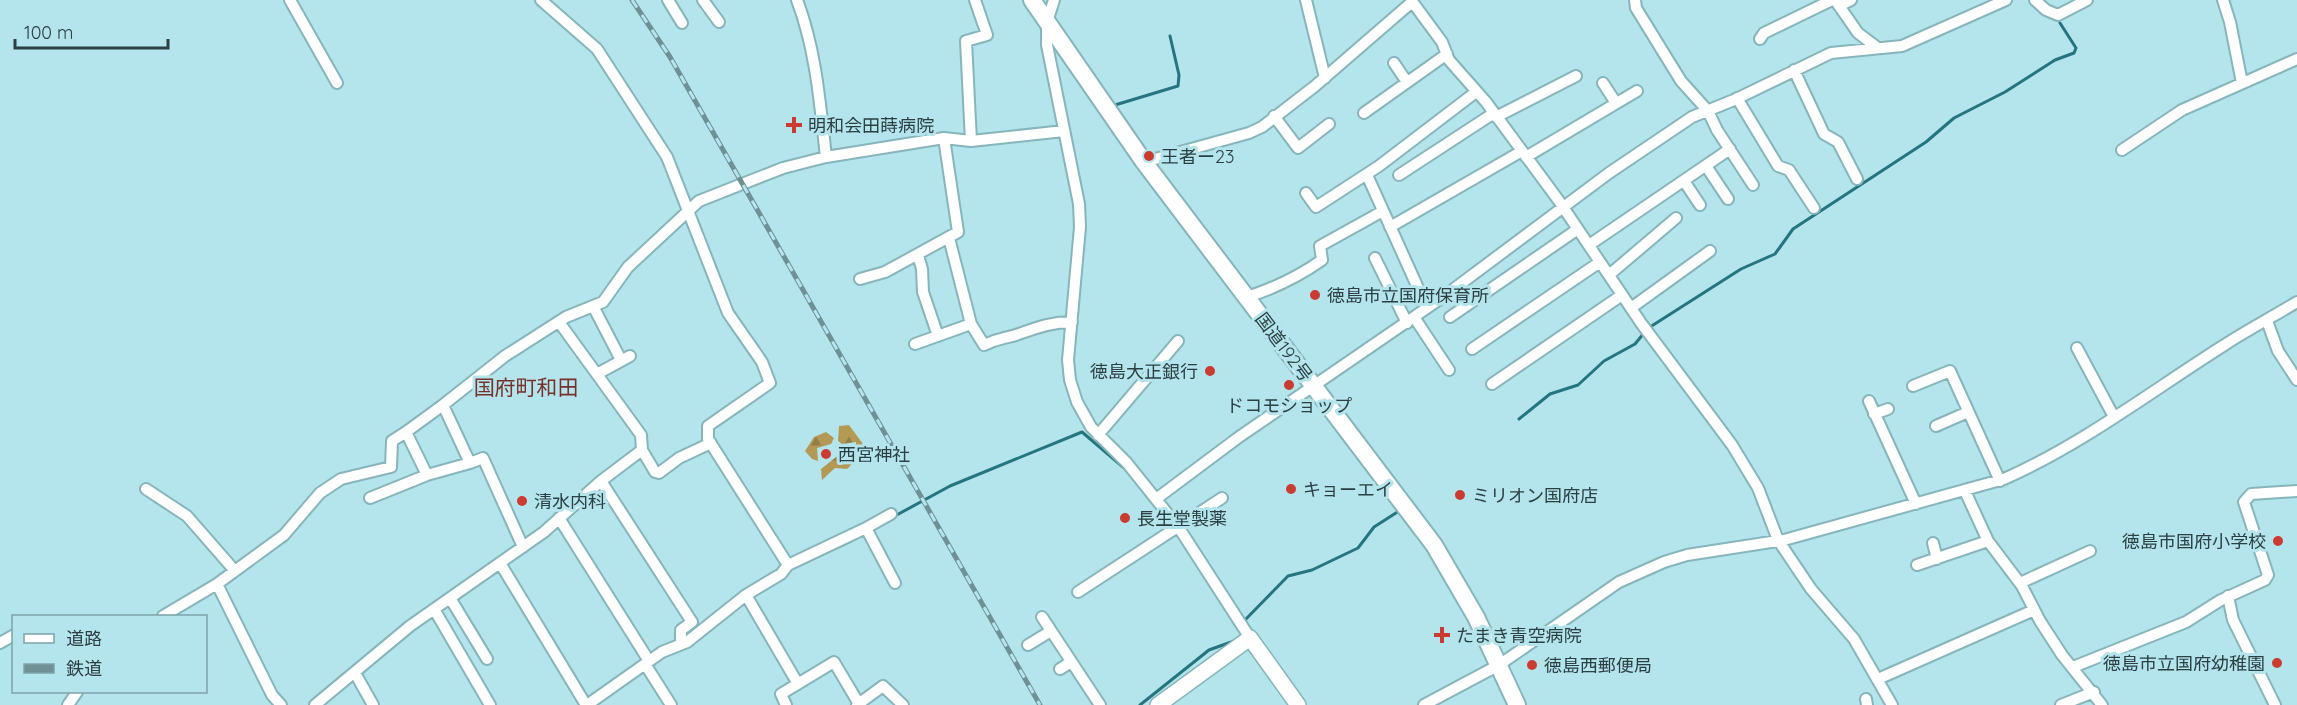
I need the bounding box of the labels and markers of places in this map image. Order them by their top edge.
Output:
place label: 明和会田蒔病院 [808,114,934,137]
marker: 明和会田蒔病院 [785,116,803,134]
place label: 王者ー23 [1161,145,1234,168]
marker: 王者ー23 [1142,149,1156,163]
place label: 徳島市立国府保育所 [1327,284,1489,307]
marker: 徳島市立国府保育所 [1308,288,1322,302]
place label: 徳島大正銀行 [1090,360,1198,383]
marker: 徳島大正銀行 [1203,364,1217,378]
marker: ドコモショップ [1282,378,1296,392]
place label: ドコモショップ [1226,394,1352,417]
place label: 西宮神社 [838,443,910,466]
marker: 西宮神社 [819,447,833,461]
place label: キョーエイ [1303,478,1393,501]
marker: キョーエイ [1284,482,1298,496]
place label: ミリオン国府店 [1472,484,1598,507]
marker: ミリオン国府店 [1453,488,1467,502]
place label: 清水内科 [534,490,606,513]
marker: 清水内科 [515,494,529,508]
place label: 長生堂製薬 [1137,507,1227,530]
marker: 長生堂製薬 [1118,511,1132,525]
place label: 徳島市国府小学校 [2122,530,2266,553]
marker: 徳島市国府小学校 [2271,534,2285,548]
place label: たまき青空病院 [1456,624,1581,647]
marker: たまき青空病院 [1433,626,1451,644]
place label: 徳島市立国府幼稚園 [2103,652,2265,675]
place label: 徳島西郵便局 [1544,654,1652,677]
marker: 徳島市立国府幼稚園 [2270,656,2284,670]
marker: 徳島西郵便局 [1525,658,1539,672]

